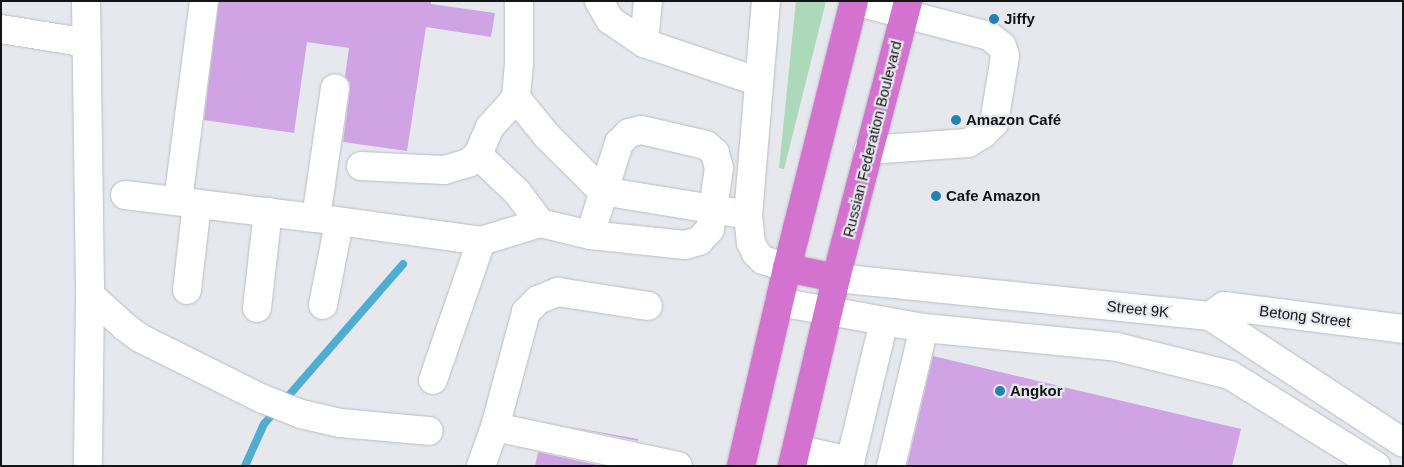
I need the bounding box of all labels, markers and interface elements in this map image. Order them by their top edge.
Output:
place label: Jiffy [1004,10,1035,28]
marker: Jiffy [988,13,1000,25]
street label: Russian Federation Boulevard [839,39,905,239]
place label: Amazon Café [966,111,1061,129]
marker: Amazon Café [950,114,962,126]
place label: Cafe Amazon [946,187,1041,205]
marker: Cafe Amazon [930,190,942,202]
street label: Street 9K [1106,297,1170,321]
street label: Betong Street [1258,301,1352,331]
place label: Angkor [1010,382,1062,400]
marker: Angkor [994,385,1006,397]

